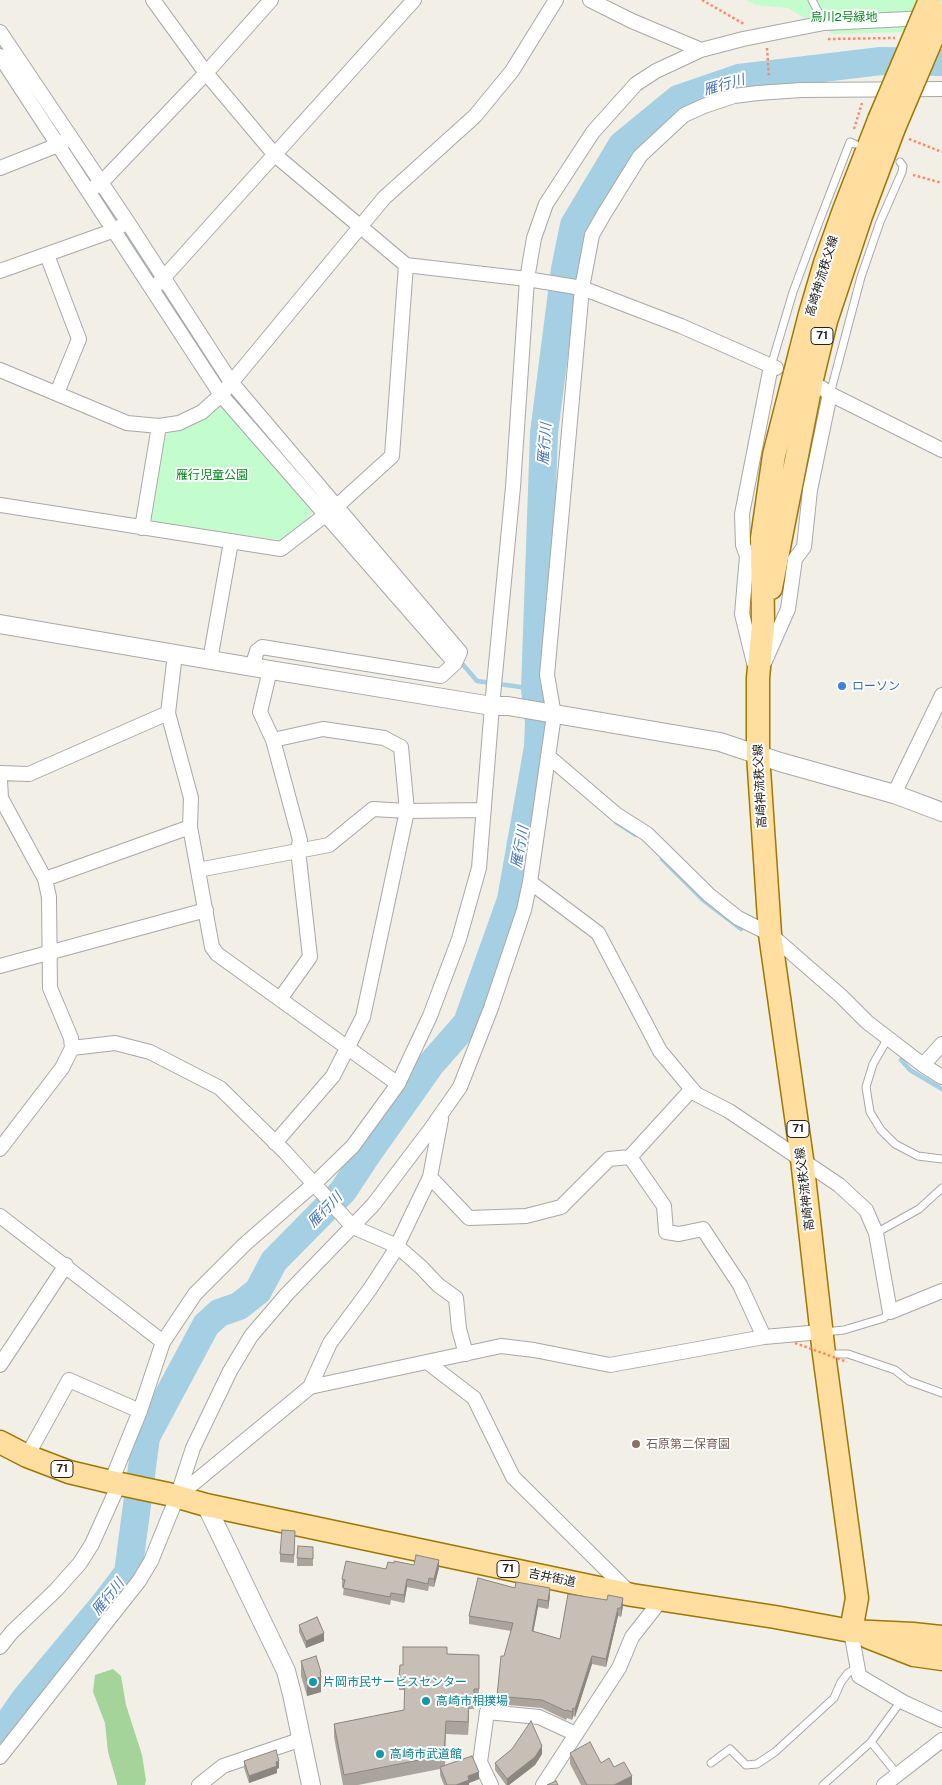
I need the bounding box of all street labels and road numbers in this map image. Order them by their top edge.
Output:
street label: 高崎神流秩父線 [803,234,841,318]
road number: 71 [811,328,833,344]
street label: 高崎神流秩父線 [751,744,769,828]
road number: 71 [787,1120,809,1138]
street label: 高崎神流秩父線 [793,1146,817,1232]
road number: 71 [51,1460,73,1478]
road number: 71 [497,1560,519,1578]
street label: 吉井街道 [527,1566,577,1590]

